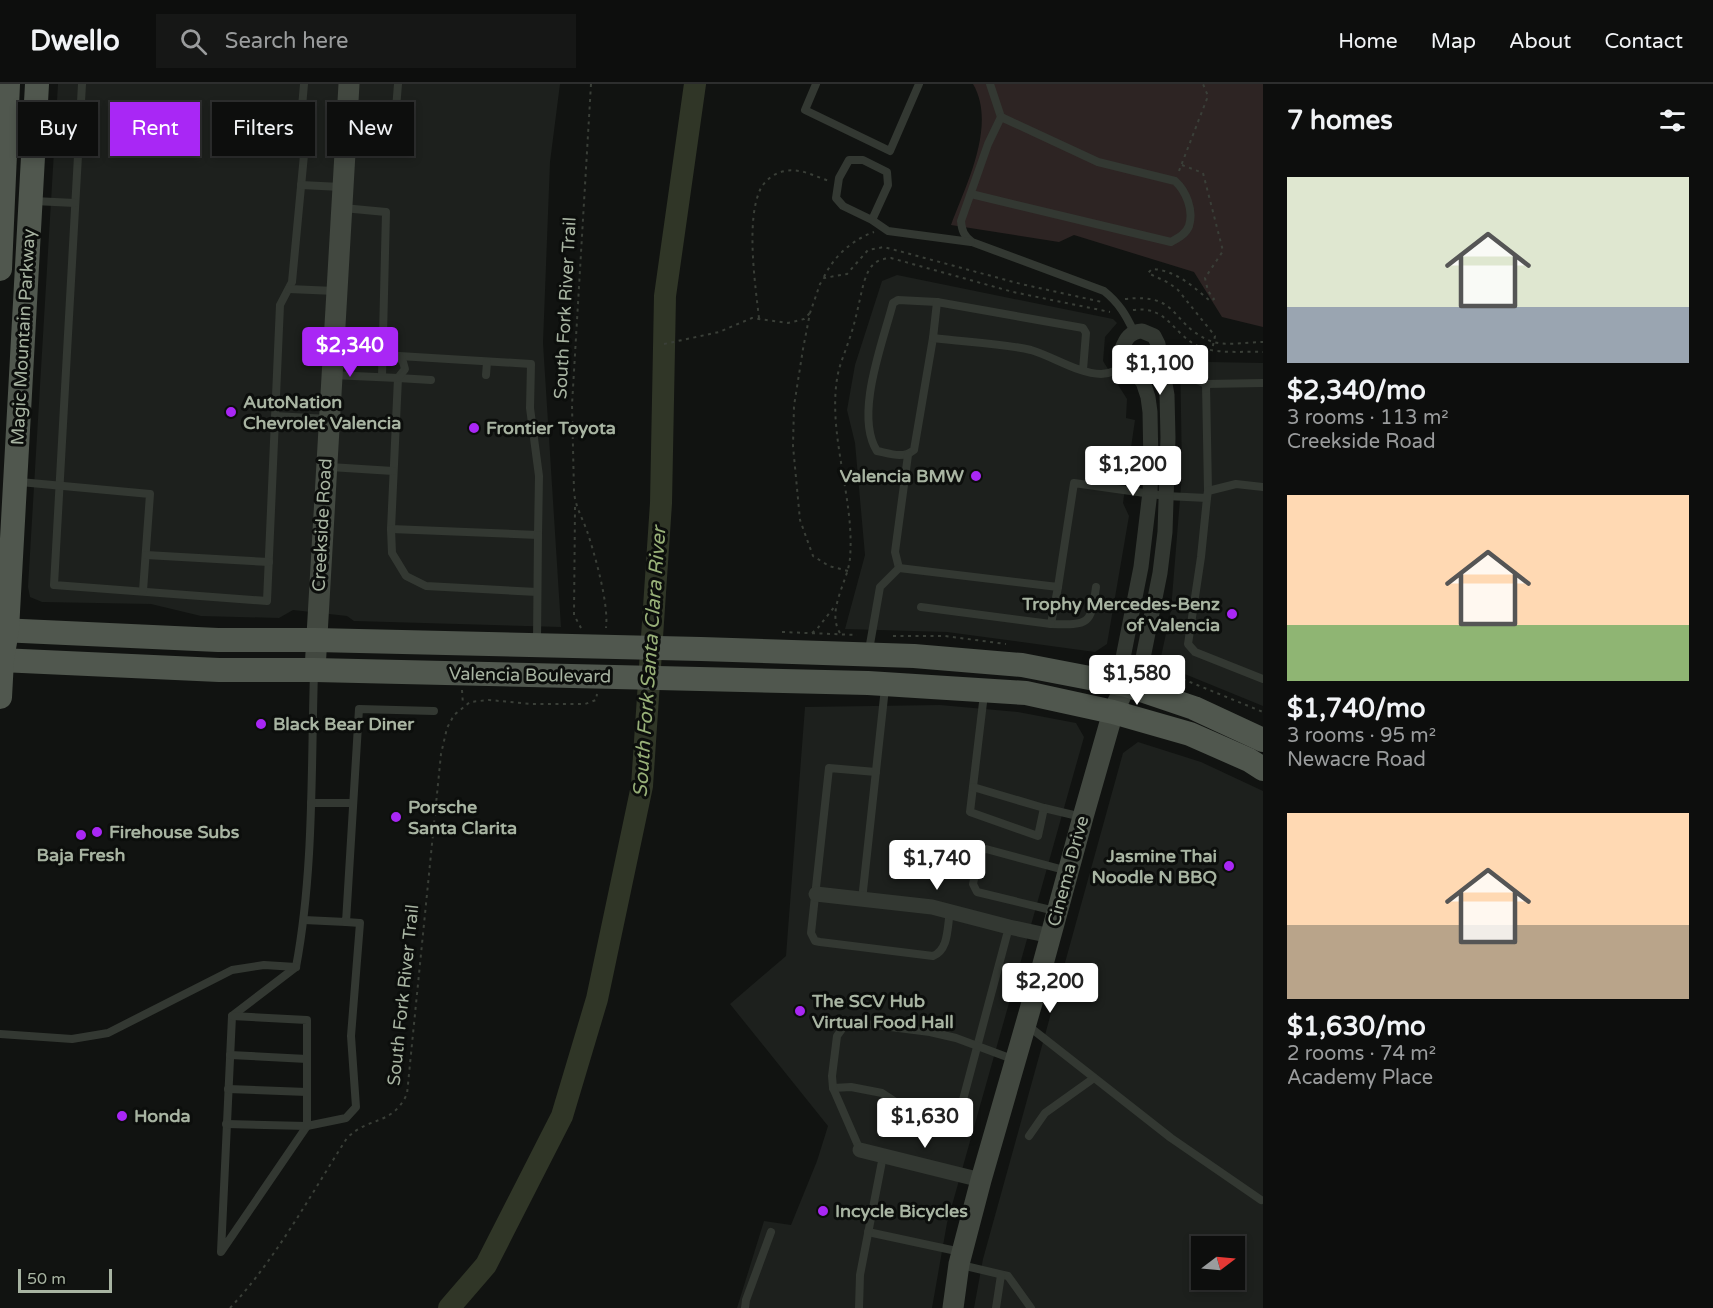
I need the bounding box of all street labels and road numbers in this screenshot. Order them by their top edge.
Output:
street label: South Fork River Trail [549,216,581,400]
street label: Magic Mountain Parkway [6,228,40,446]
street label: Creekside Road [308,458,336,592]
street label: Valencia Boulevard [449,663,611,687]
street label: Cinema Drive [1043,813,1093,929]
street label: South Fork River Trail [383,903,423,1087]

